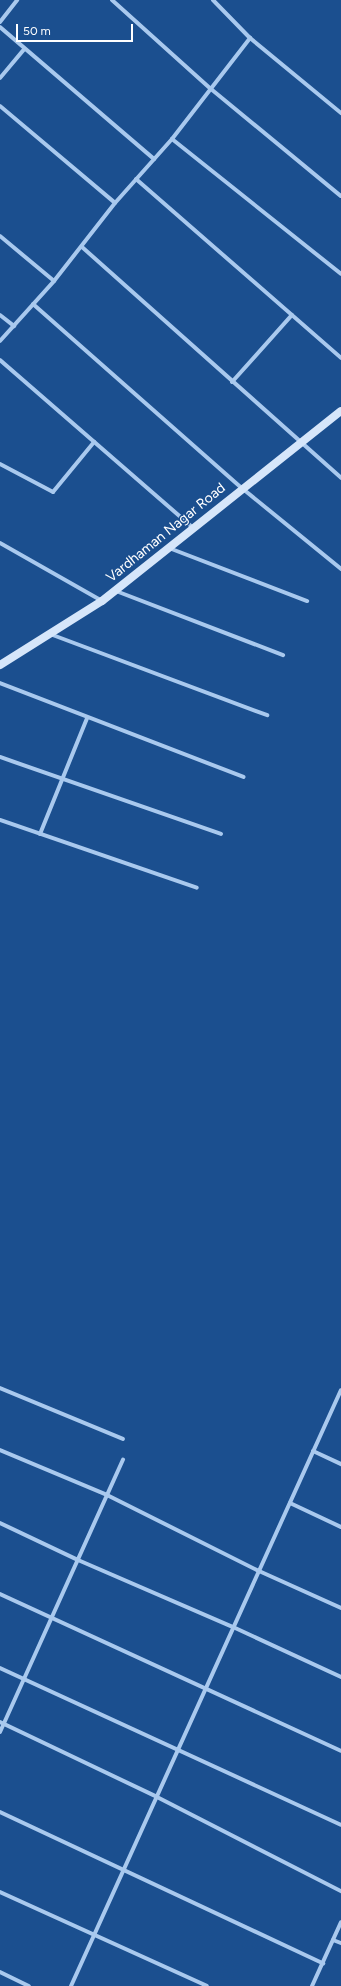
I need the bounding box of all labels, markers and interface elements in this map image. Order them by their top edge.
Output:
scale bar [18,16,135,42]
text: 50 m [23,24,51,38]
street label: Vardhaman Nagar Road [103,480,229,586]

